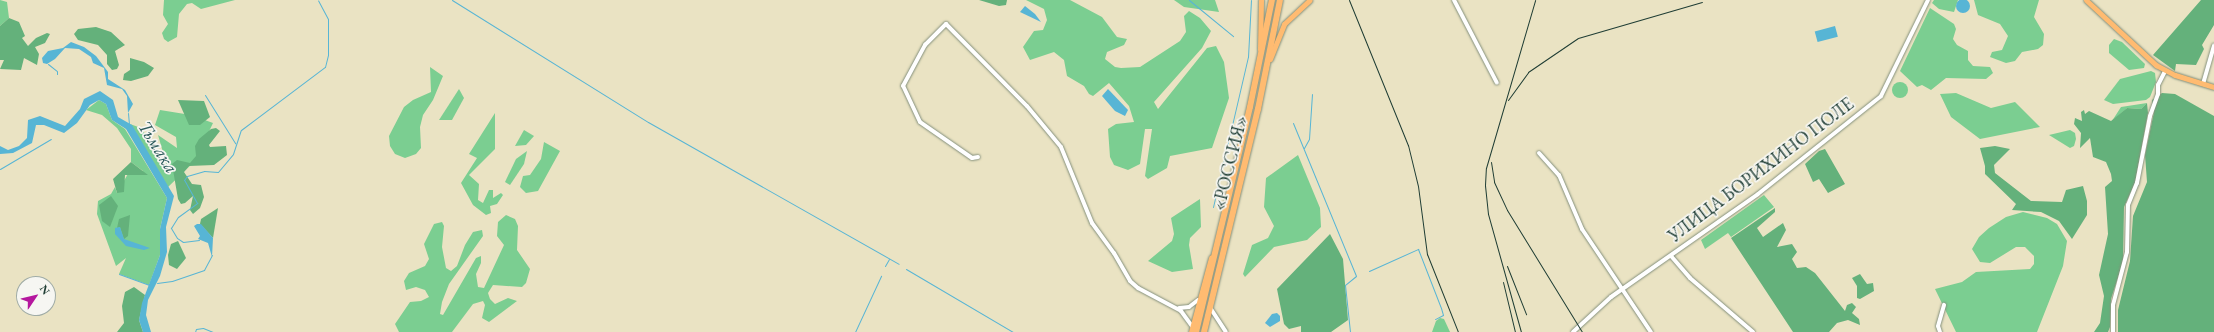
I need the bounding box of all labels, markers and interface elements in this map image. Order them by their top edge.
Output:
street label: УЛИЦА БОРИХИНО ПОЛЕ [1664,93,1858,247]
street label: «РОССИЯ» [1208,113,1252,213]
water label: Тьмака [133,117,183,177]
north arrow [16,276,56,316]
text: N [37,282,53,297]

